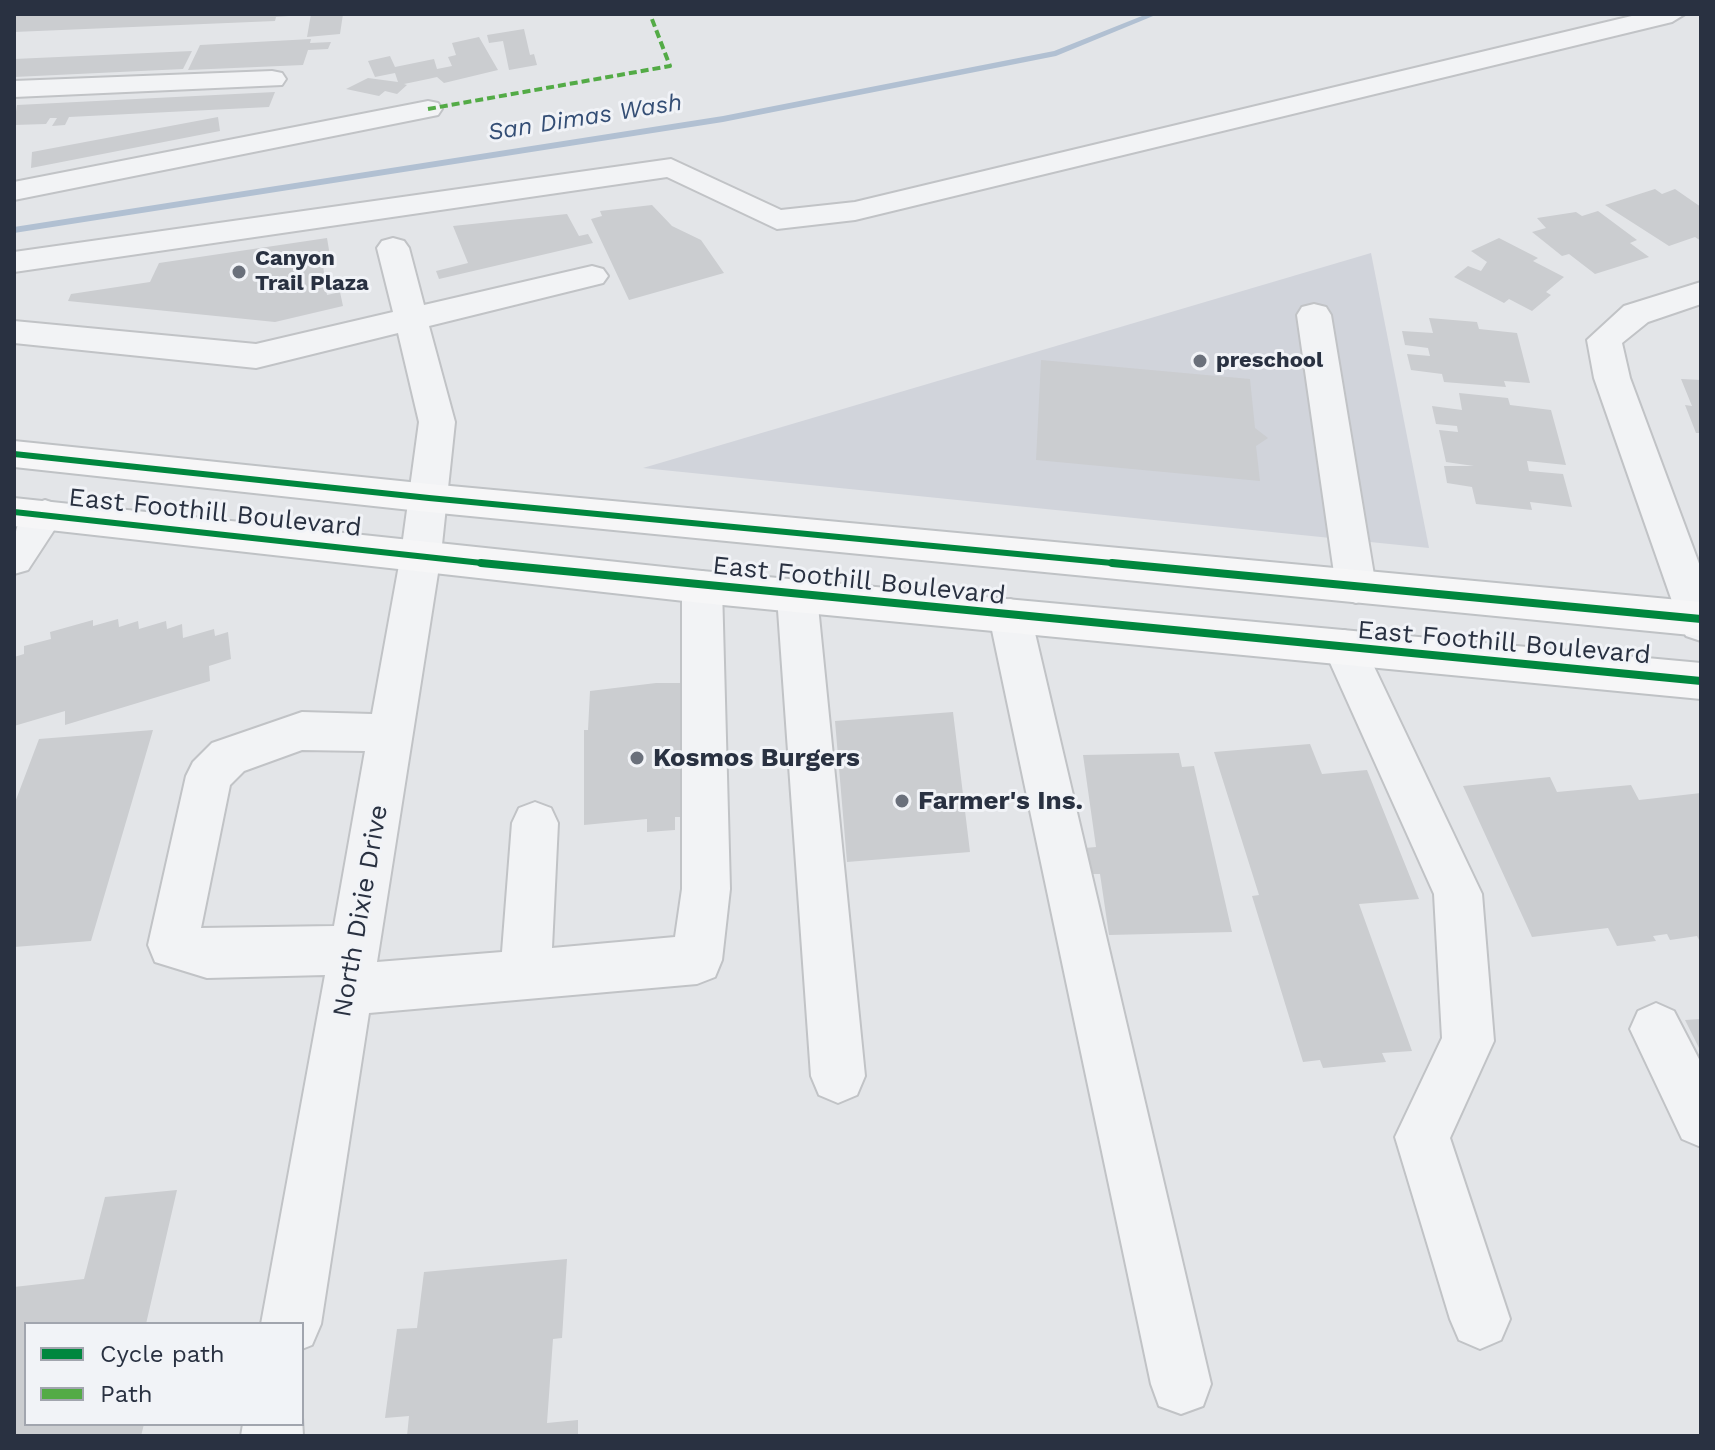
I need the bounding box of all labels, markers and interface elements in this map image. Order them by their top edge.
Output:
water label: San Dimas Wash [486,88,684,148]
place label: Canyon Trail Plaza [255,246,369,298]
marker: Canyon Trail Plaza [230,263,248,281]
place label: preschool [1216,348,1323,374]
marker: preschool [1191,352,1209,370]
street label: East Foothill Boulevard [67,482,363,544]
street label: East Foothill Boulevard [711,550,1007,612]
street label: East Foothill Boulevard [1356,615,1652,671]
place label: Kosmos Burgers [653,742,860,774]
marker: Kosmos Burgers [628,749,646,767]
place label: Farmer's Ins. [918,785,1083,817]
marker: Farmer's Ins. [893,792,911,810]
street label: North Dixie Drive [327,802,395,1020]
legend [24,1322,304,1426]
text: Cycle path [100,1340,225,1368]
text: Path [100,1380,153,1408]

